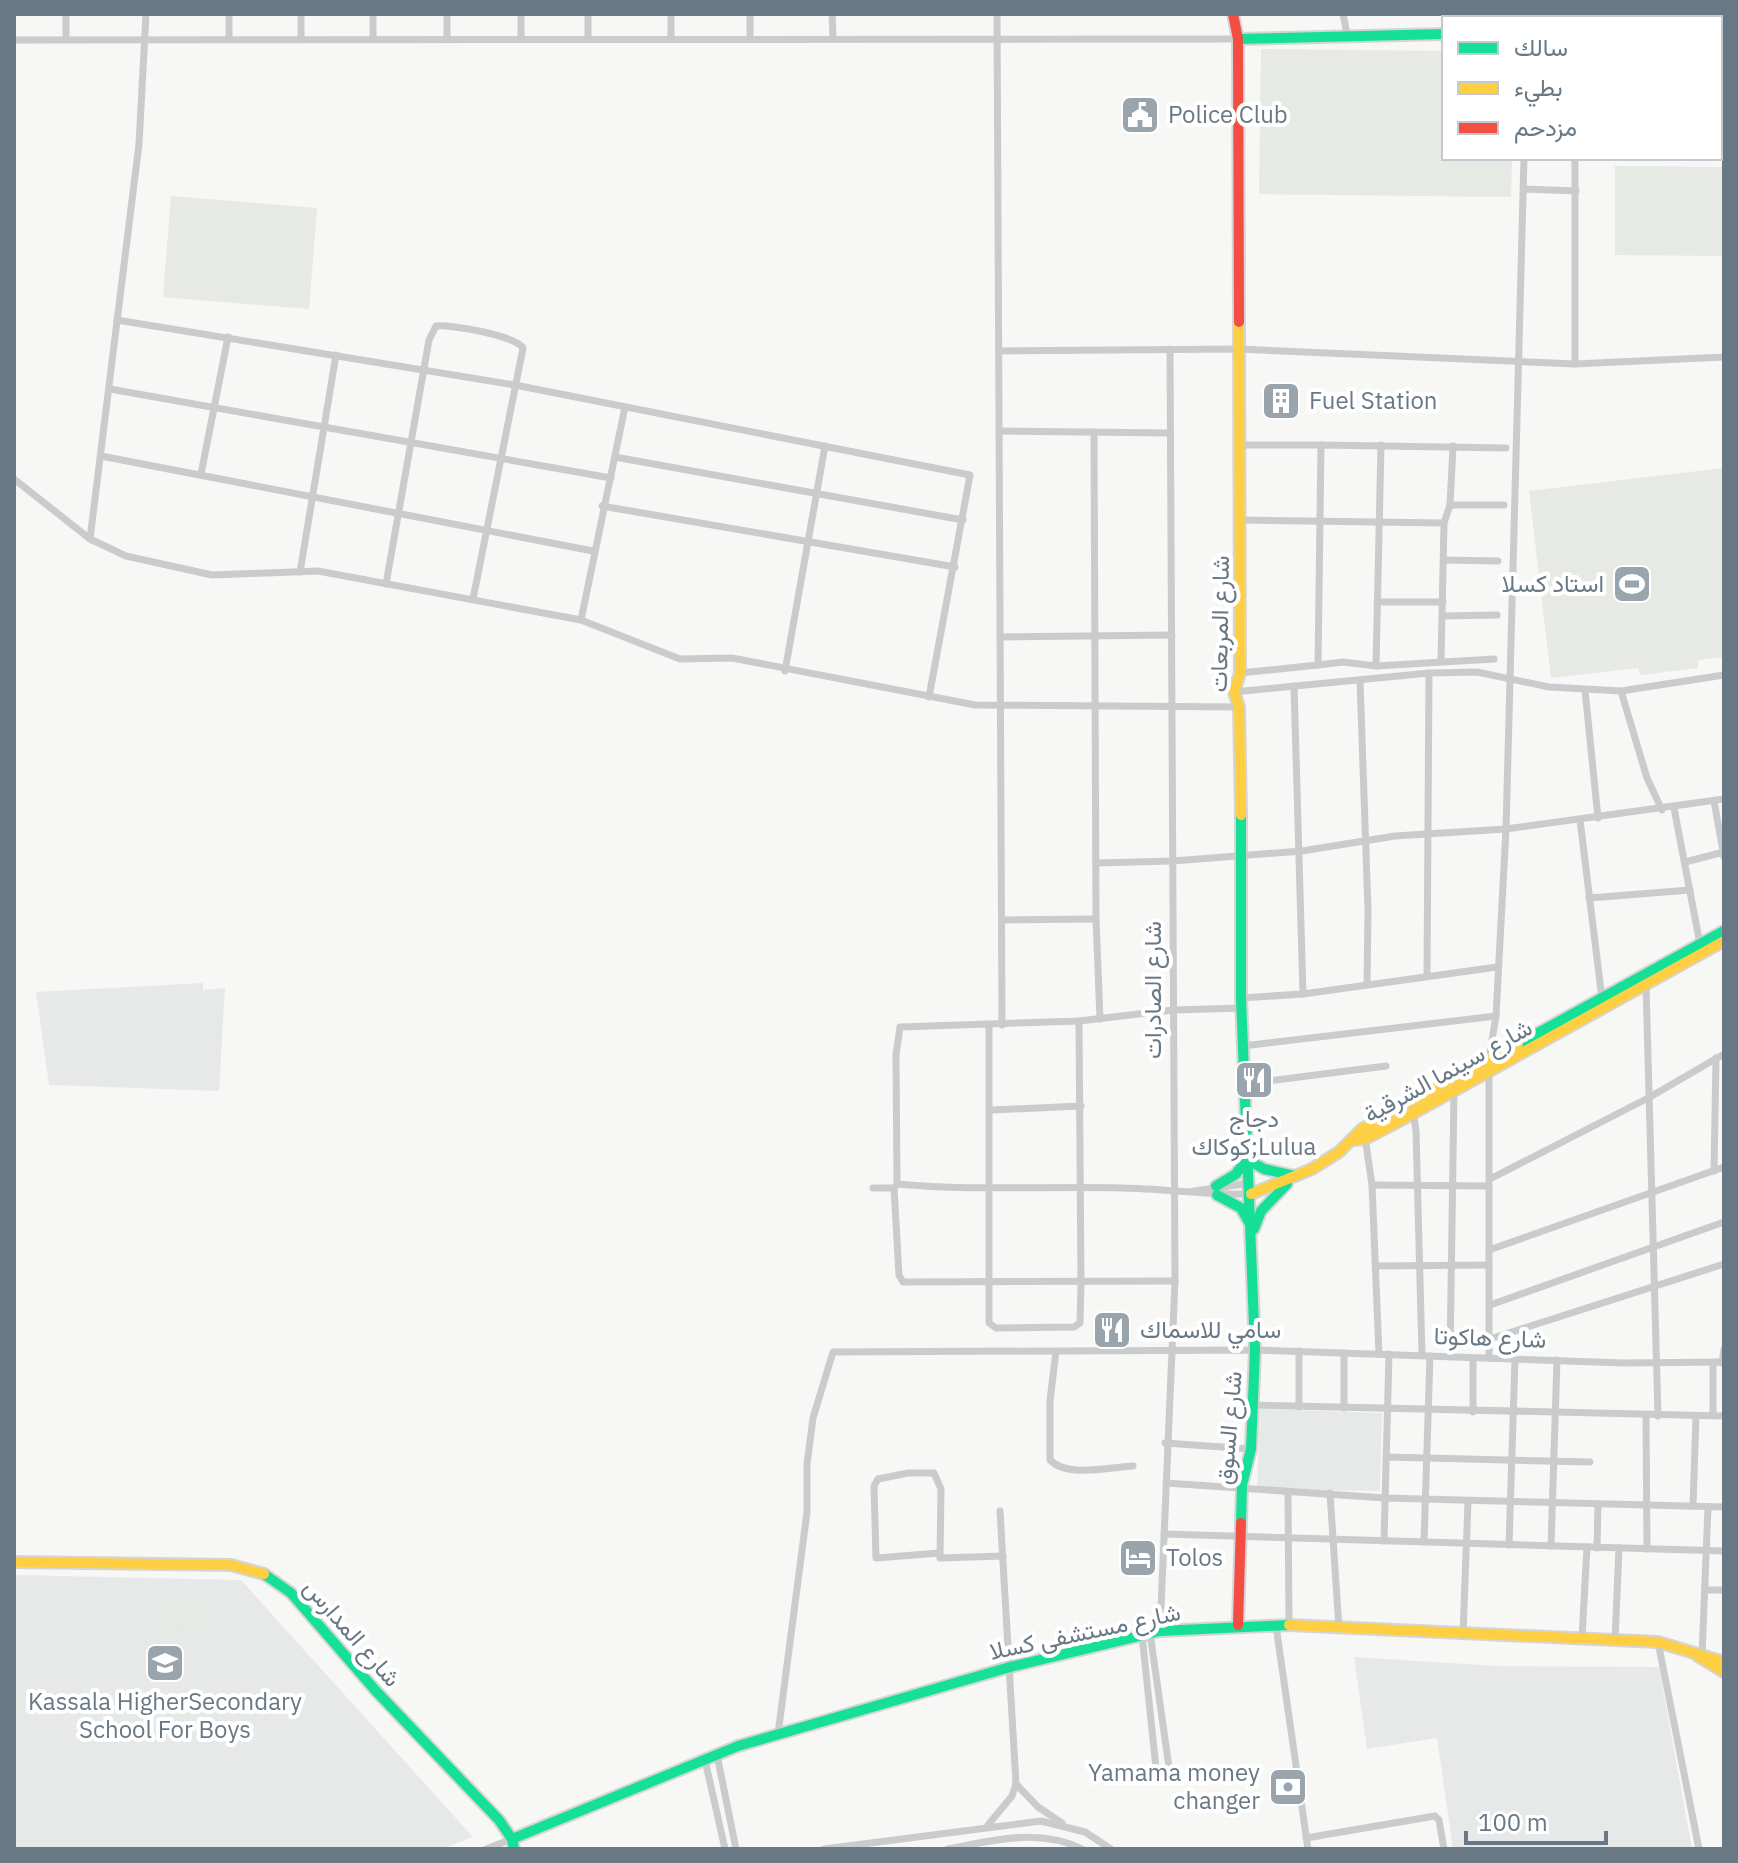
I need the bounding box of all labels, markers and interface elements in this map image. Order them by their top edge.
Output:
legend [1442,16,1722,160]
text: سالك [1514,31,1568,63]
text: بطيء [1514,71,1563,107]
public building icon: Police Club [1119,94,1161,136]
place label: Police Club [1168,98,1288,130]
text: مزدحم [1514,111,1577,144]
building icon: Fuel Station [1260,380,1302,422]
place label: Fuel Station [1309,384,1438,416]
street label: شارع المربعات [1202,555,1237,693]
sports icon: استاد كسلا [1611,563,1653,605]
place label: استاد كسلا [1502,567,1604,599]
street label: شارع الصادرات [1136,921,1169,1059]
street label: شارع سينما الشرقية [1358,1011,1538,1131]
restaurant icon: دجاج كوكاك;Lulua [1233,1059,1275,1101]
place label: دجاج كوكاك;Lulua [1192,1102,1317,1162]
restaurant icon: سامي للاسماك [1091,1309,1133,1351]
place label: سامي للاسماك [1140,1313,1281,1349]
street label: شارع هاكوتا [1433,1319,1547,1356]
street label: شارع السوق [1207,1370,1250,1486]
hotel icon: Tolos [1117,1537,1159,1579]
place label: Tolos [1166,1541,1223,1573]
street label: شارع المدارس [296,1572,409,1694]
street label: شارع مستشفى كسلا [986,1595,1183,1668]
school or university icon: Kassala HigherSecondary School For Boys [144,1642,186,1684]
place label: Kassala HigherSecondary School For Boys [28,1685,302,1745]
place label: Yamama money changer [1088,1756,1260,1816]
bank icon: Yamama money changer [1267,1766,1309,1808]
scale bar [1466,1795,1606,1845]
text: 100 m [1478,1806,1548,1838]

